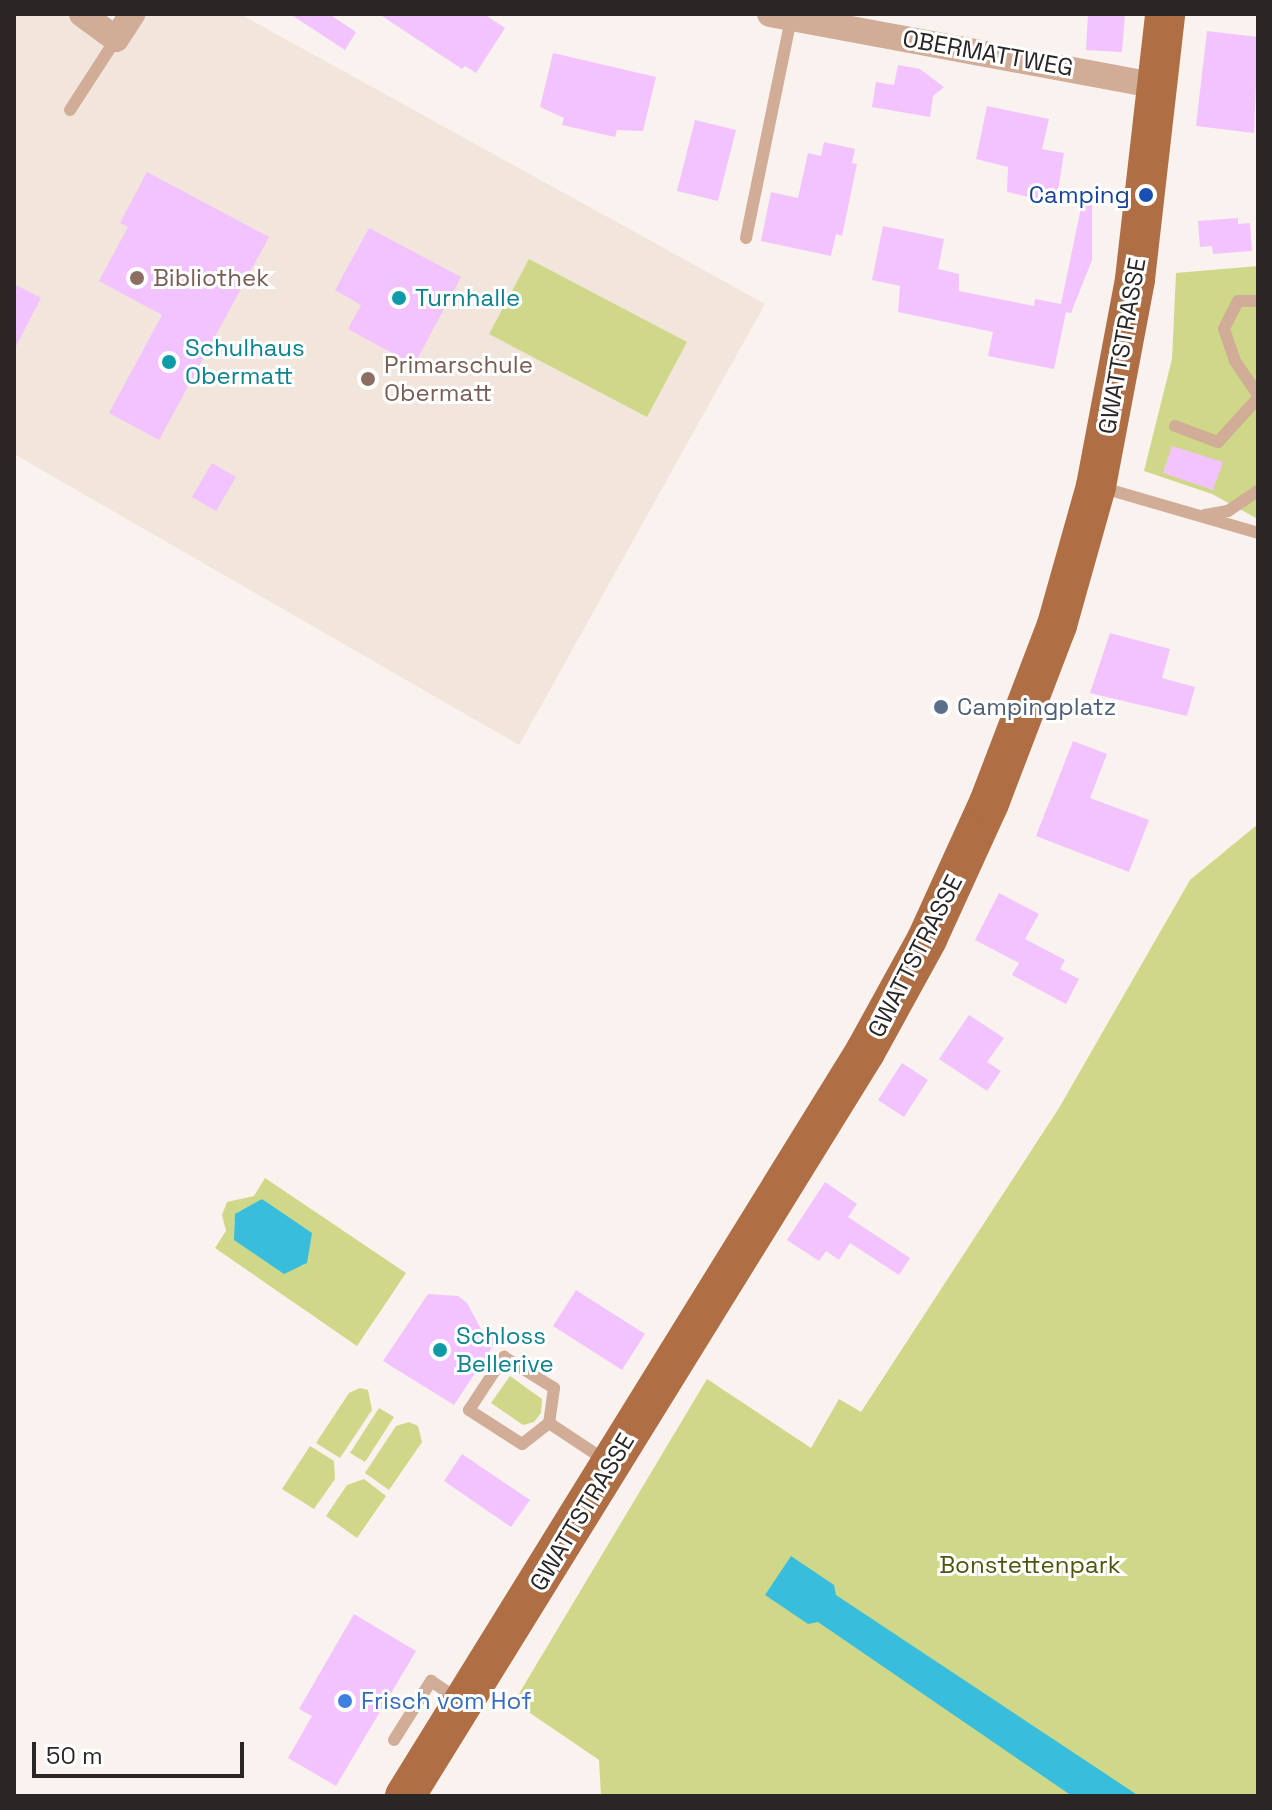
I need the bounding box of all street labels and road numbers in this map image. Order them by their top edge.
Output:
street label: OBERMATTWEG [900,24,1076,82]
street label: GWATTSTRASSE [1092,256,1152,436]
street label: GWATTSTRASSE [862,870,968,1042]
street label: GWATTSTRASSE [524,1428,640,1596]

